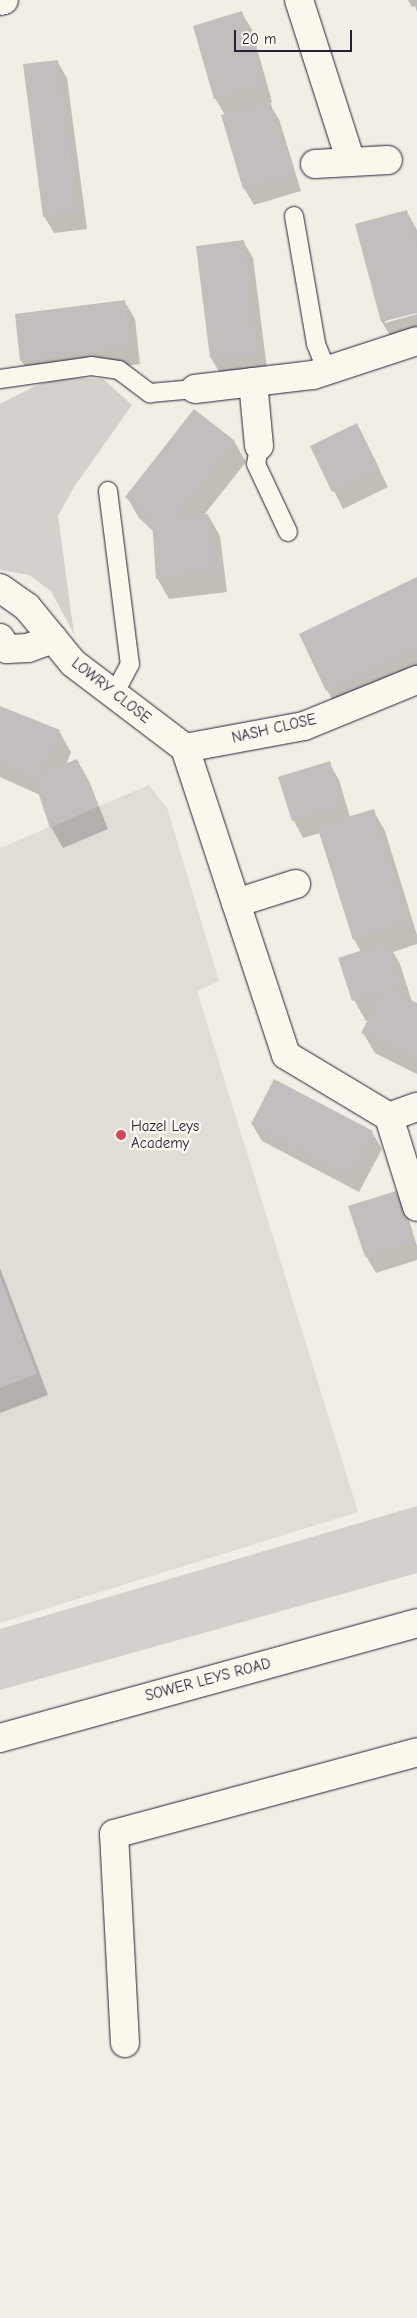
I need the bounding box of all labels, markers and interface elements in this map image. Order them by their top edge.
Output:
scale bar [237,20,354,52]
text: 20 m [242,30,276,48]
street label: LOWRY CLOSE [68,655,154,727]
street label: NASH CLOSE [230,711,318,747]
place label: Hazel Leys Academy [131,1117,199,1152]
marker: Hazel Leys Academy [115,1129,127,1141]
street label: SOWER LEYS ROAD [143,1655,273,1705]

